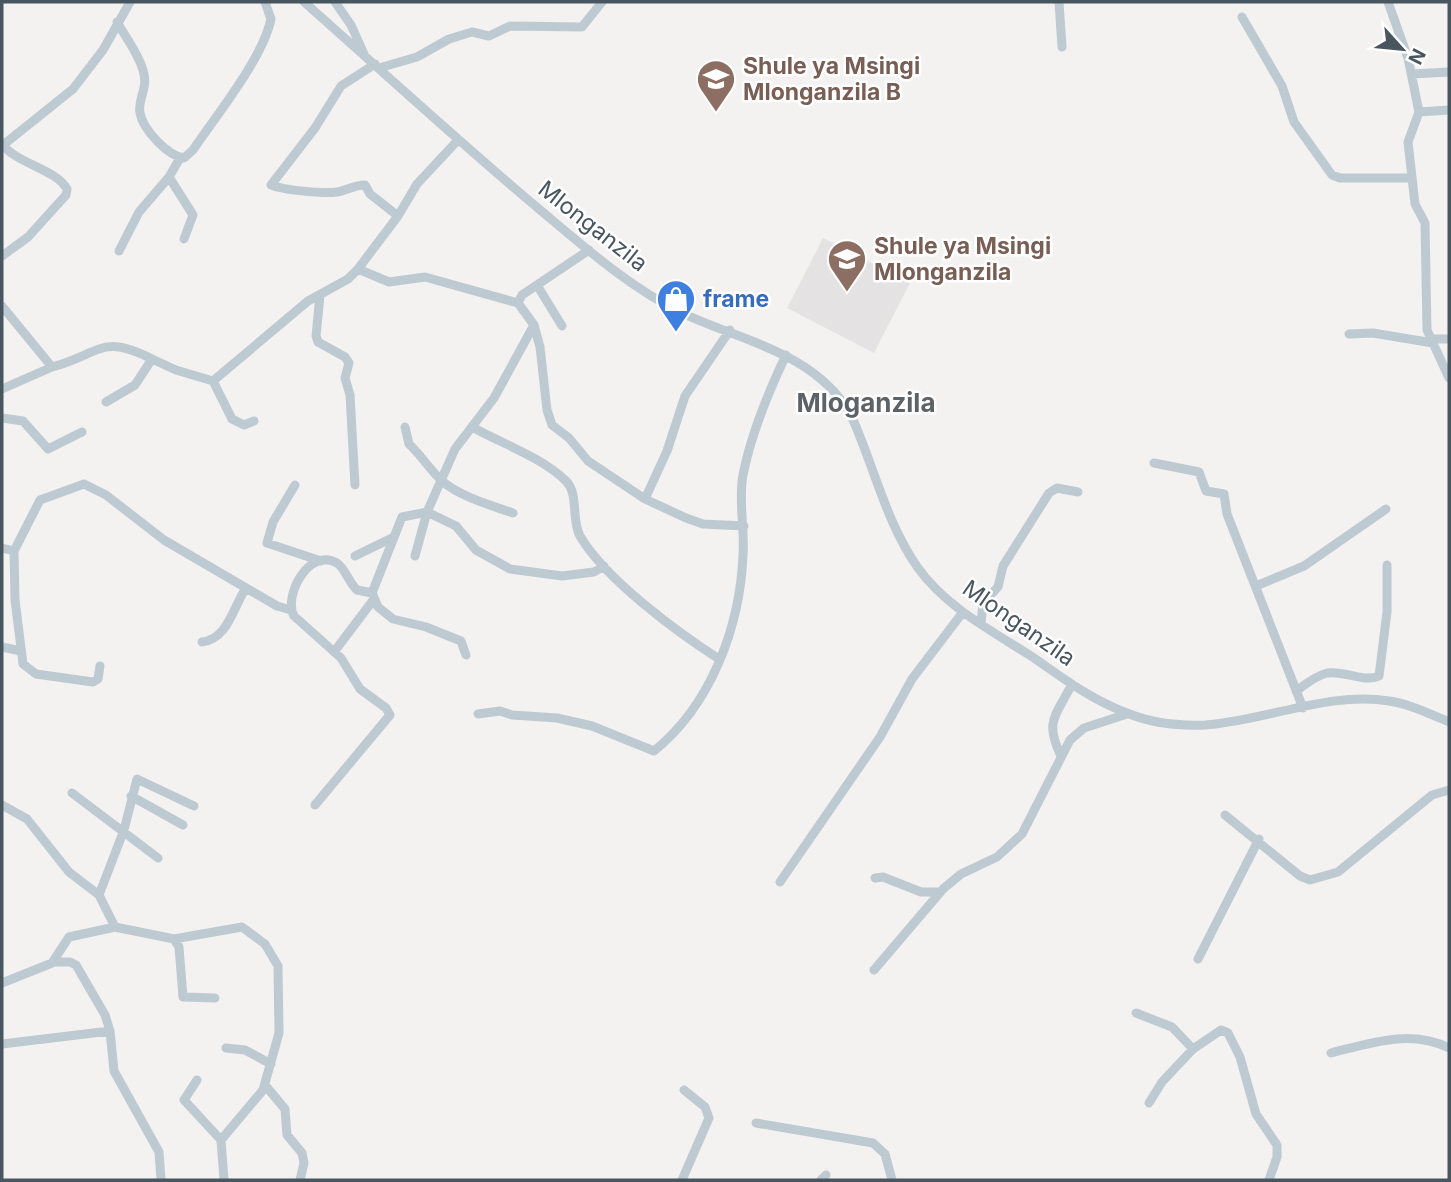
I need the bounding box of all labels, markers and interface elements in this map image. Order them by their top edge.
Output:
north arrow [1367,14,1437,84]
text: N [1403,45,1430,68]
place label: Shule ya Msingi Mlonganzila B [743,52,920,106]
school or university icon: Shule ya Msingi Mlonganzila B [695,58,737,113]
street label: Mlonganzila [533,175,653,277]
place label: Shule ya Msingi Mlonganzila [874,232,1051,286]
school or university icon: Shule ya Msingi Mlonganzila [826,238,868,293]
shop icon: frame [655,278,697,333]
place label: frame [703,285,769,313]
district label: Mloganzila [796,387,936,418]
street label: Mlonganzila [957,574,1081,672]

